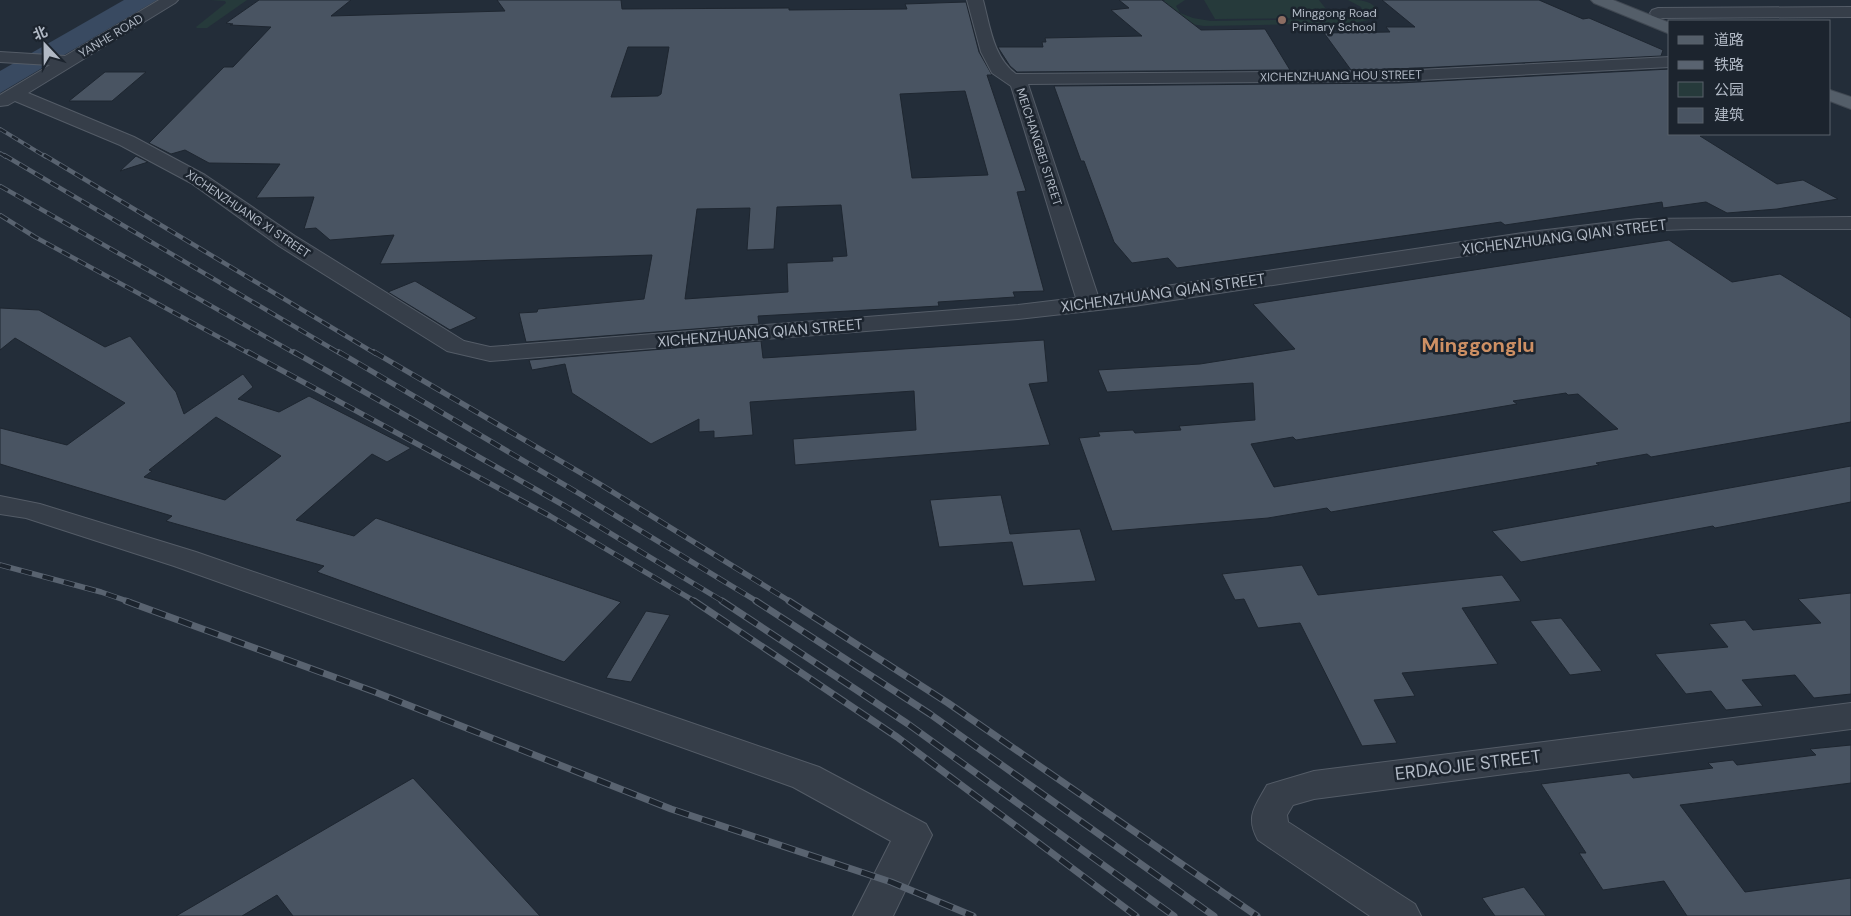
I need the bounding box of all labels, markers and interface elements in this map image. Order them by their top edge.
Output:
place label: Minggong Road Primary School [1292,5,1377,35]
street label: YANHE ROAD [76,10,146,62]
marker: Minggong Road Primary School [1276,14,1288,26]
north arrow [20,20,70,70]
legend [1668,20,1831,135]
text: 北 [30,22,50,44]
text: 道路 [1714,30,1744,50]
text: 铁路 [1714,55,1744,75]
street label: XICHENZHUANG HOU STREET [1260,67,1422,85]
text: 公园 [1714,80,1744,100]
street label: MEICHANGBEI STREET [1012,86,1066,208]
text: 建筑 [1714,105,1744,125]
street label: XICHENZHUANG XI STREET [183,166,314,262]
street label: XICHENZHUANG QIAN STREET [1460,215,1668,259]
street label: XICHENZHUANG QIAN STREET [1059,269,1267,317]
street label: XICHENZHUANG QIAN STREET [656,314,864,352]
district label: Minggonglu [1421,332,1535,358]
street label: ERDAOJIE STREET [1394,744,1542,786]

